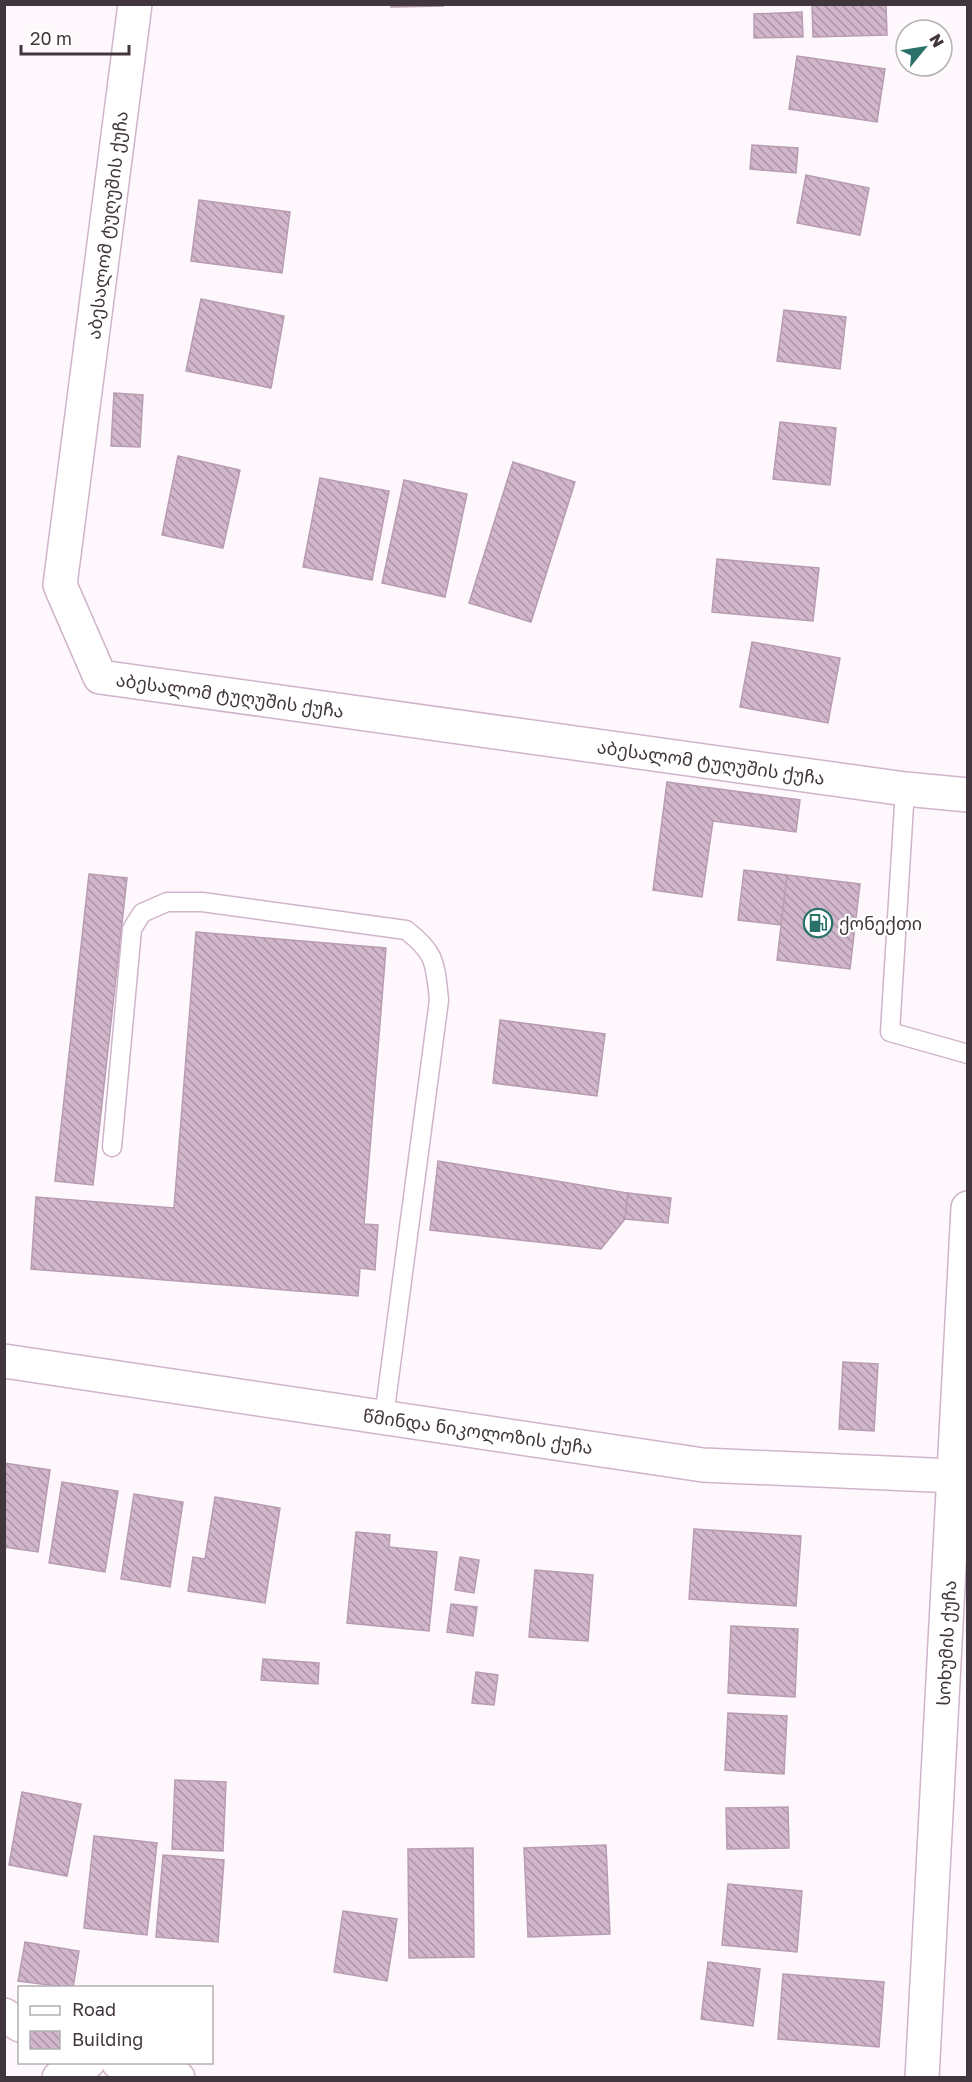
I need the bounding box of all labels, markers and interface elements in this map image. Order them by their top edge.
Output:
scale bar [21,18,129,56]
north arrow [894,18,954,78]
text: 20 m [30,27,72,49]
text: N [925,30,949,51]
street label: აბესალომ ტუღუშის ქუჩა [82,110,133,340]
street label: აბესალომ ტუღუშის ქუჩა [115,668,345,723]
street label: აბესალომ ტუღუშის ქუჩა [596,735,826,790]
fuel station icon: ქონექთი [802,907,834,939]
place label: ქონექთი [839,912,922,935]
street label: წმინდა ნიკოლოზის ქუჩა [361,1404,594,1459]
street label: სოხუმის ქუჩა [932,1580,961,1706]
legend [18,1986,213,2064]
text: Road [72,1998,116,2020]
text: Building [72,2028,143,2050]

